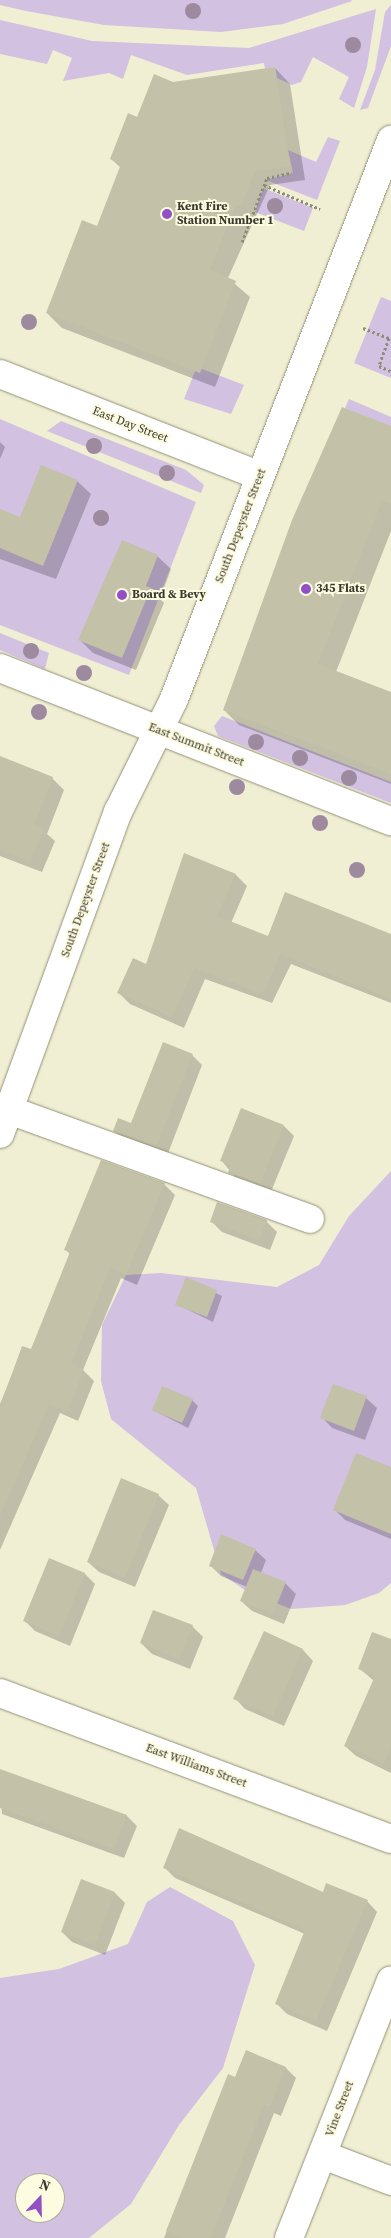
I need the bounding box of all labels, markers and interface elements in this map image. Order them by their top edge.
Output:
place label: Kent Fire Station Number 1 [177,200,274,228]
marker: Kent Fire Station Number 1 [161,208,173,220]
street label: East Day Street [90,404,170,446]
street label: South Depeyster Street [213,467,269,585]
place label: 345 Flats [316,582,365,596]
marker: 345 Flats [300,583,312,595]
place label: Board & Bevy [132,588,206,602]
marker: Board & Bevy [116,589,128,601]
street label: East Summit Street [146,720,246,770]
street label: South Depeyster Street [59,841,113,959]
street label: East Williams Street [143,1741,249,1791]
street label: Vine Street [323,2079,357,2139]
north arrow [15,2173,65,2223]
text: N [37,2174,53,2196]

